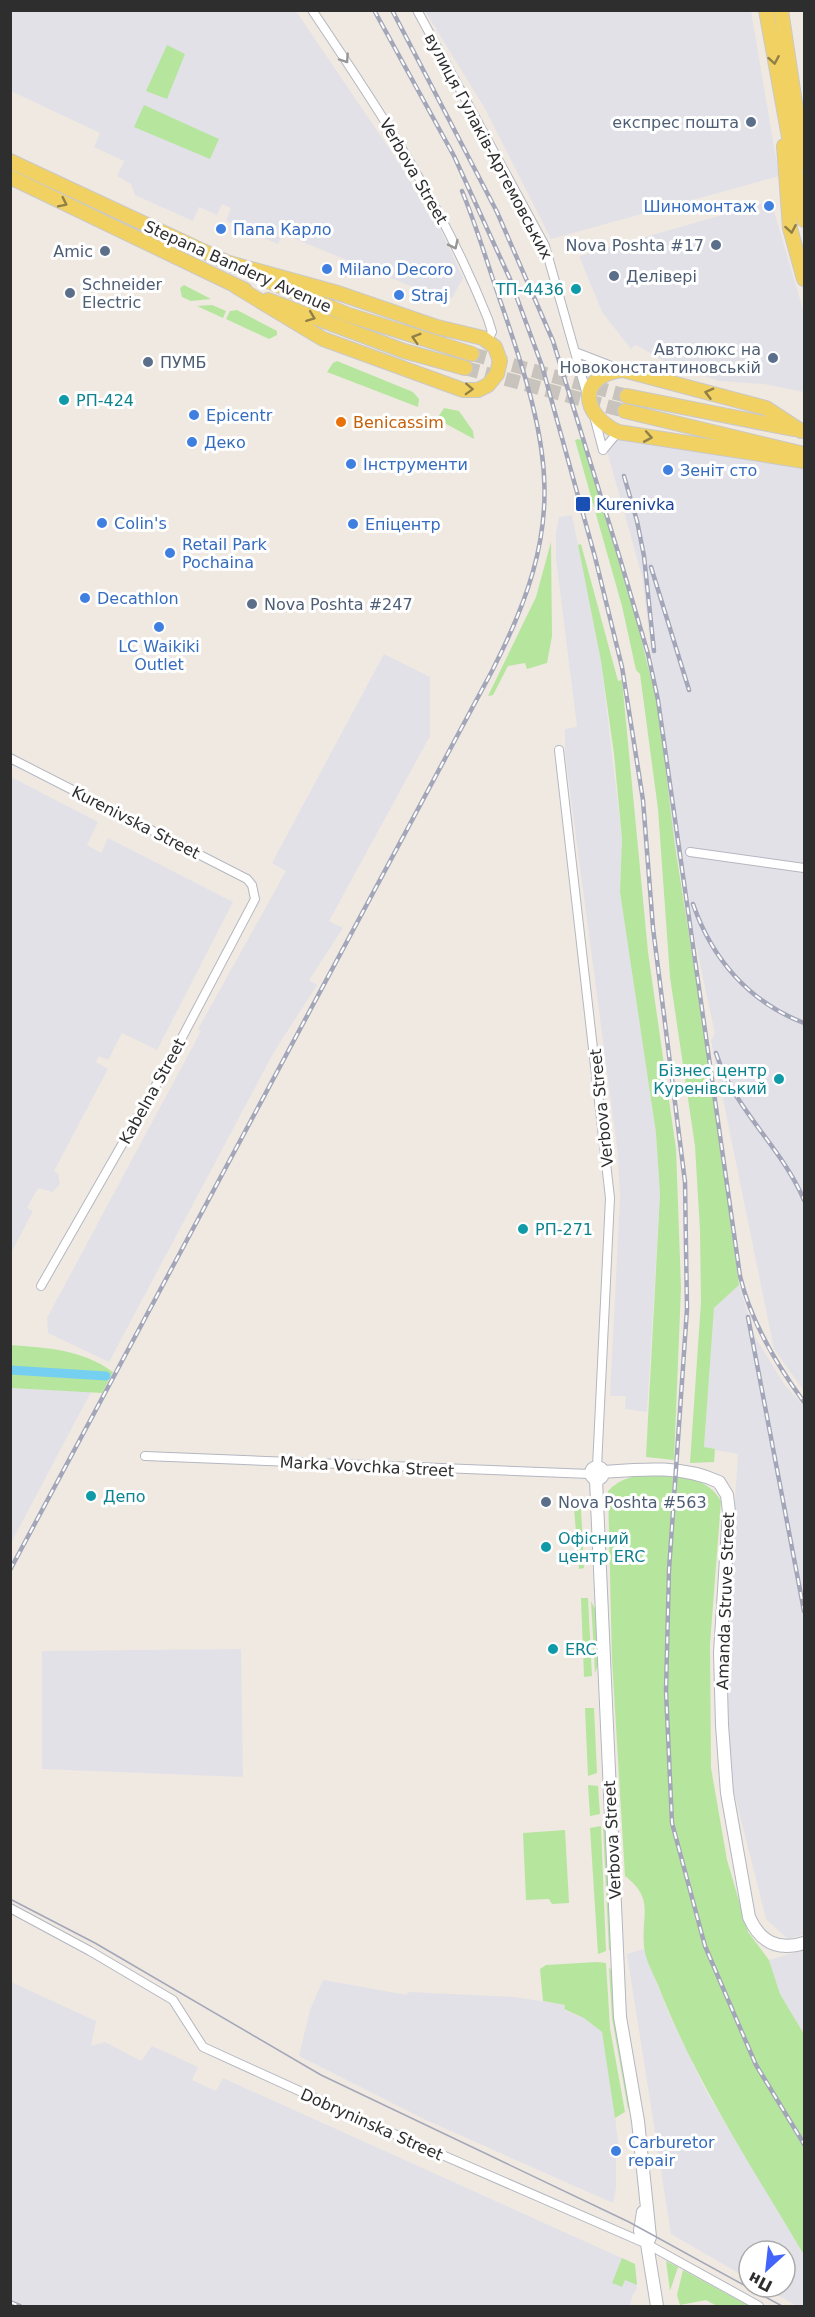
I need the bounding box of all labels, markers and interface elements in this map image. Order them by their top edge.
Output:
street label: вулиця Гулаків-Артемовських [421,30,556,262]
one-way arrow [338,52,349,63]
one-way arrow [767,54,780,64]
place label: експрес пошта [612,113,739,132]
street label: Verbova Street [376,115,452,228]
marker: експрес пошта [744,115,758,129]
one-way arrow [57,196,68,208]
place label: Шиномонтаж [643,197,757,216]
marker: Шиномонтаж [762,199,776,213]
street label: Stepana Bandery Avenue [141,217,334,316]
place label: Папа Карло [233,220,332,239]
marker: Папа Карло [214,222,228,236]
one-way arrow [784,224,796,234]
place label: Nova Poshta #17 [566,236,704,255]
marker: Nova Poshta #17 [709,238,723,252]
one-way arrow [447,239,459,250]
place label: Amic [53,242,93,261]
marker: Amic [98,244,112,258]
place label: Milano Decoro [339,260,453,279]
marker: Milano Decoro [320,262,334,276]
place label: Делівері [626,267,697,286]
marker: Делівері [607,269,621,283]
place label: Schneider Electric [82,275,163,312]
place label: ТП-4436 [495,280,564,299]
marker: ТП-4436 [569,282,583,296]
marker: Schneider Electric [63,286,77,300]
place label: Straj [411,286,448,305]
marker: Straj [392,288,406,302]
one-way arrow [305,310,316,322]
one-way arrow [411,333,422,345]
place label: Автолюкс на Новоконстантиновській [560,340,761,377]
marker: Автолюкс на Новоконстантиновській [766,351,780,365]
place label: ПУМБ [160,353,207,372]
marker: ПУМБ [141,355,155,369]
one-way arrow [465,382,474,395]
one-way arrow [704,388,715,400]
place label: РП-424 [76,391,134,410]
marker: РП-424 [57,393,71,407]
place label: Epicentr [206,406,273,425]
marker: Epicentr [187,408,201,422]
place label: Benicassim [353,413,444,432]
marker: Benicassim [334,415,348,429]
one-way arrow [642,430,652,443]
place label: Деко [204,433,246,452]
marker: Деко [185,435,199,449]
place label: Інструменти [363,455,468,474]
marker: Інструменти [344,457,358,471]
place label: Зеніт сто [680,461,757,480]
marker: Зеніт сто [661,463,675,477]
marker: Kurenivka [574,495,592,513]
place label: Kurenivka [596,495,675,514]
place label: Colin's [114,514,167,533]
place label: Епіцентр [365,515,441,534]
marker: Colin's [95,516,109,530]
marker: Епіцентр [346,517,360,531]
place label: Retail Park Pochaina [182,535,268,572]
marker: Retail Park Pochaina [163,546,177,560]
place label: Decathlon [97,589,179,608]
marker: Decathlon [78,591,92,605]
place label: Nova Poshta #247 [264,595,413,614]
marker: Nova Poshta #247 [245,597,259,611]
marker: LC Waikiki Outlet [152,620,166,634]
place label: LC Waikiki Outlet [118,637,200,674]
street label: Kurenivska Street [69,782,203,863]
street label: Kabelna Street [115,1035,189,1147]
street label: Verbova Street [586,1048,617,1168]
place label: Бізнес центр Куренівський [653,1061,767,1098]
marker: Бізнес центр Куренівський [772,1072,786,1086]
place label: РП-271 [535,1220,593,1239]
marker: РП-271 [516,1222,530,1236]
street label: Marka Vovchka Street [279,1452,455,1481]
place label: Депо [103,1487,146,1506]
marker: Депо [84,1489,98,1503]
place label: Nova Poshta #563 [558,1493,707,1512]
marker: Nova Poshta #563 [539,1495,553,1509]
street label: Amanda Struve Street [713,1512,738,1690]
place label: Офісний центр ERC [558,1529,645,1566]
marker: Офісний центр ERC [539,1540,553,1554]
place label: ERC [565,1640,597,1659]
marker: ERC [546,1642,560,1656]
street label: Verbova Street [600,1780,625,1900]
street label: Dobryninska Street [298,2084,446,2164]
place label: Carburetor repair [628,2133,715,2170]
marker: Carburetor repair [609,2144,623,2158]
north arrow [737,2239,797,2299]
text: Пн [745,2268,776,2296]

